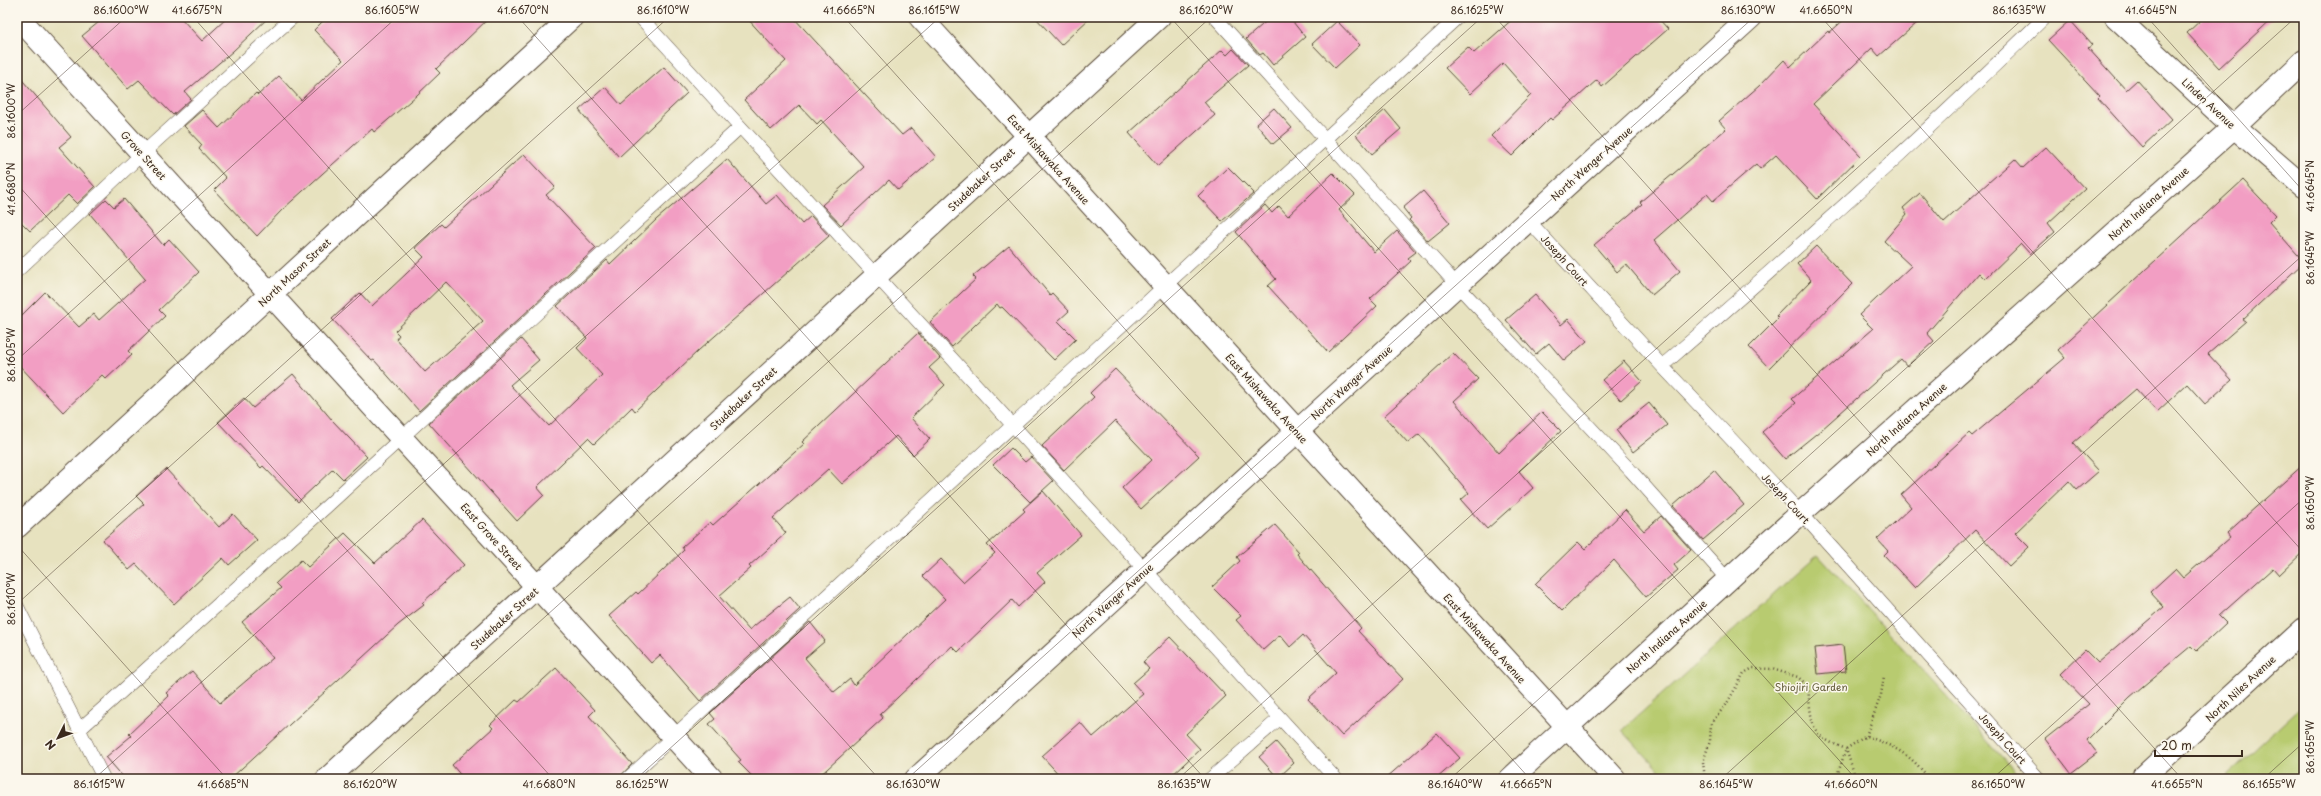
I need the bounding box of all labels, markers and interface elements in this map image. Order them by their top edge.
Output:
text: 86.1600°W [93,2,150,17]
text: 41.6675°N [172,2,222,17]
text: 86.1605°W [365,2,420,17]
text: 41.6670°N [497,2,549,17]
text: 86.1610°W [637,2,690,17]
text: 41.6665°N [823,2,875,17]
text: 86.1615°W [908,2,961,17]
text: 86.1620°W [1179,2,1234,17]
text: 86.1625°W [1450,2,1504,17]
text: 86.1630°W [1721,2,1776,17]
text: 41.6650°N [1800,2,1853,17]
text: 86.1635°W [1992,2,2047,17]
text: 41.6645°N [2125,2,2177,17]
street label: Linden Avenue [2179,74,2239,132]
text: 86.1600°W [3,82,18,139]
street label: East Mishawaka Avenue [1005,111,1094,208]
street label: North Wenger Avenue [1547,122,1635,204]
street label: Grove Street [118,127,170,183]
street label: Studebaker Street [944,144,1018,214]
text: 41.6645°N [2302,160,2317,212]
text: 41.6680°N [3,162,18,215]
street label: North Indiana Avenue [2104,162,2192,243]
text: 86.1645°W [2302,230,2317,285]
street label: Joseph Court [1538,231,1592,289]
street label: North Mason Street [254,234,334,310]
text: 86.1605°W [3,327,18,382]
street label: North Wenger Avenue [1307,341,1395,423]
street label: East Mishawaka Avenue [1223,350,1312,447]
street label: Studebaker Street [706,363,780,433]
street label: North Indiana Avenue [1862,378,1950,459]
street label: Joseph Court [1759,469,1813,527]
text: 86.1650°W [2302,475,2317,530]
street label: East Grove Street [458,499,526,573]
street label: North Wenger Avenue [1068,559,1156,641]
text: 86.1610°W [3,572,18,625]
street label: Studebaker Street [467,583,541,653]
street label: East Mishawaka Avenue [1441,590,1530,687]
street label: North Indiana Avenue [1622,595,1710,676]
street label: North Niles Avenue [2201,651,2279,725]
park label: Shiojiri Garden [1774,679,1848,694]
street label: Joseph Court [1976,709,2030,767]
north arrow [38,718,78,758]
text: 86.1655°W [2302,719,2317,774]
scale bar [2155,732,2242,758]
text: N [41,736,59,754]
text: 20 m [2161,736,2192,754]
text: 86.1615°W [73,776,126,791]
text: 41.6685°N [197,776,249,791]
text: 86.1620°W [343,776,398,791]
text: 41.6680°N [523,776,576,791]
text: 86.1625°W [615,776,669,791]
text: 86.1630°W [886,776,941,791]
text: 86.1635°W [1157,776,1212,791]
text: 86.1640°W [1428,776,1483,791]
text: 41.6665°N [1500,776,1552,791]
text: 86.1645°W [1699,776,1754,791]
text: 41.6660°N [1824,776,1878,791]
text: 86.1650°W [1971,776,2026,791]
text: 41.6655°N [2151,776,2203,791]
text: 86.1655°W [2242,776,2297,791]

